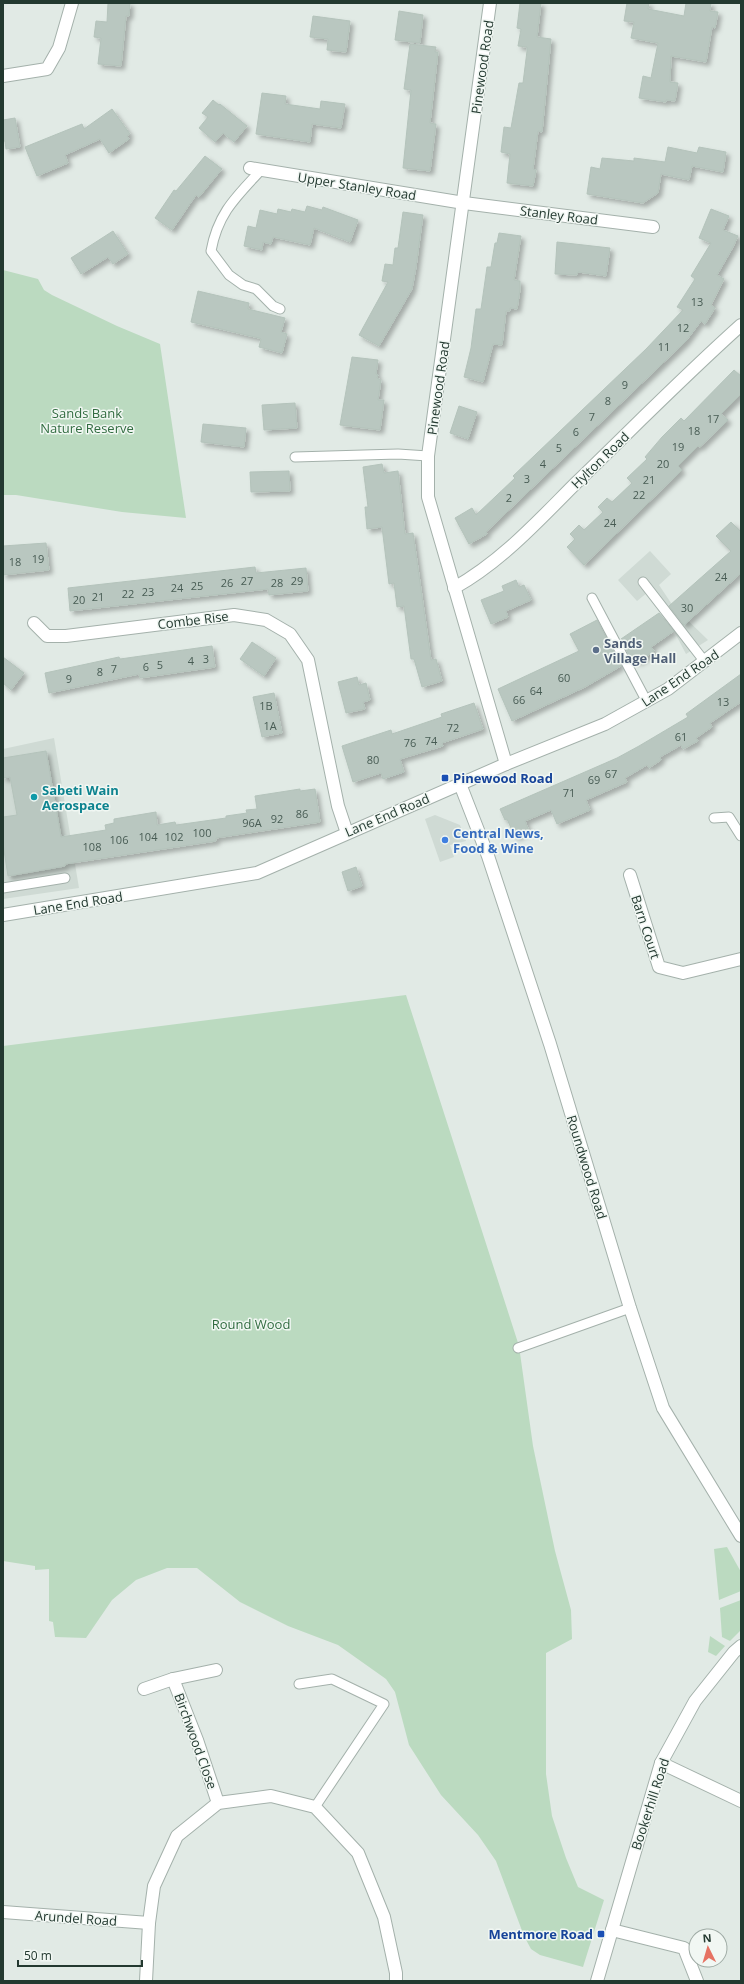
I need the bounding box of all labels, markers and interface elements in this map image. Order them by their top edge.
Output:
street label: Pinewood Road [467,19,497,115]
street label: Upper Stanley Road [296,168,418,204]
street label: Stanley Road [519,201,599,229]
house number: 13 [691,294,703,309]
house number: 12 [677,320,689,335]
house number: 11 [658,339,670,354]
street label: Pinewood Road [423,340,453,436]
house number: 9 [622,377,628,392]
house number: 8 [605,393,611,408]
park label: Sands Bank Nature Reserve [40,404,134,437]
house number: 7 [589,409,595,424]
house number: 17 [707,411,719,426]
house number: 18 [688,423,700,438]
house number: 6 [573,424,579,439]
street label: Hylton Road [567,428,633,492]
house number: 19 [672,439,684,454]
house number: 5 [556,440,562,455]
house number: 4 [540,456,547,471]
house number: 20 [657,456,669,471]
house number: 3 [524,471,530,486]
house number: 21 [643,472,655,487]
house number: 22 [633,487,645,502]
house number: 2 [506,490,512,505]
house number: 24 [604,515,617,530]
house number: 19 [32,551,44,566]
house number: 18 [9,554,21,569]
house number: 24 [715,569,728,584]
house number: 27 [241,573,253,588]
house number: 29 [291,573,303,588]
house number: 26 [221,575,233,590]
house number: 28 [271,575,283,590]
house number: 25 [191,578,203,593]
house number: 24 [171,580,184,595]
house number: 23 [142,584,154,599]
house number: 22 [122,586,134,601]
house number: 21 [92,589,104,604]
house number: 20 [73,592,85,607]
house number: 30 [681,600,693,615]
street label: Combe Rise [156,607,230,633]
place label: Sands Village Hall [604,634,676,667]
marker: Sands Village Hall [591,645,601,655]
street label: Lane End Road [638,645,722,711]
house number: 3 [203,651,209,666]
house number: 4 [188,653,195,668]
house number: 5 [157,657,163,672]
house number: 6 [143,659,149,674]
house number: 7 [111,661,117,676]
house number: 8 [97,664,103,679]
house number: 60 [558,670,570,685]
house number: 9 [66,671,72,686]
house number: 64 [530,683,543,698]
house number: 66 [513,692,525,707]
house number: 13 [717,694,729,709]
house number: 1B [259,698,273,713]
house number: 1A [263,718,277,733]
house number: 72 [447,720,459,735]
house number: 61 [675,729,687,744]
house number: 74 [425,733,438,748]
house number: 76 [404,735,416,750]
house number: 80 [367,752,379,767]
house number: 67 [605,766,617,781]
place label: Pinewood Road [453,769,553,787]
house number: 69 [588,772,600,787]
marker: Pinewood Road [440,773,450,783]
place label: Sabeti Wain Aerospace [42,781,119,814]
house number: 71 [563,785,575,800]
street label: Lane End Road [342,789,432,841]
marker: Sabeti Wain Aerospace [29,792,39,802]
house number: 86 [296,806,308,821]
house number: 92 [271,811,283,826]
house number: 96A [242,815,262,830]
place label: Central News, Food & Wine [453,824,544,857]
house number: 100 [193,825,211,840]
house number: 104 [139,829,158,844]
house number: 102 [165,829,183,844]
house number: 106 [110,832,128,847]
marker: Central News, Food & Wine [440,835,450,845]
house number: 108 [83,839,101,854]
street label: Lane End Road [32,887,124,919]
street label: Barn Court [627,893,665,962]
street label: Roundwood Road [563,1113,611,1221]
park label: Round Wood [212,1315,290,1333]
street label: Birchwood Close [170,1690,222,1792]
street label: Bookerhill Road [627,1756,673,1852]
street label: Arundel Road [34,1906,118,1930]
place label: Mentmore Road [488,1925,593,1943]
north arrow [688,1928,728,1968]
marker: Mentmore Road [596,1929,606,1939]
text: N [702,1930,712,1945]
scale bar [18,1942,142,1968]
text: 50 m [24,1947,52,1964]

